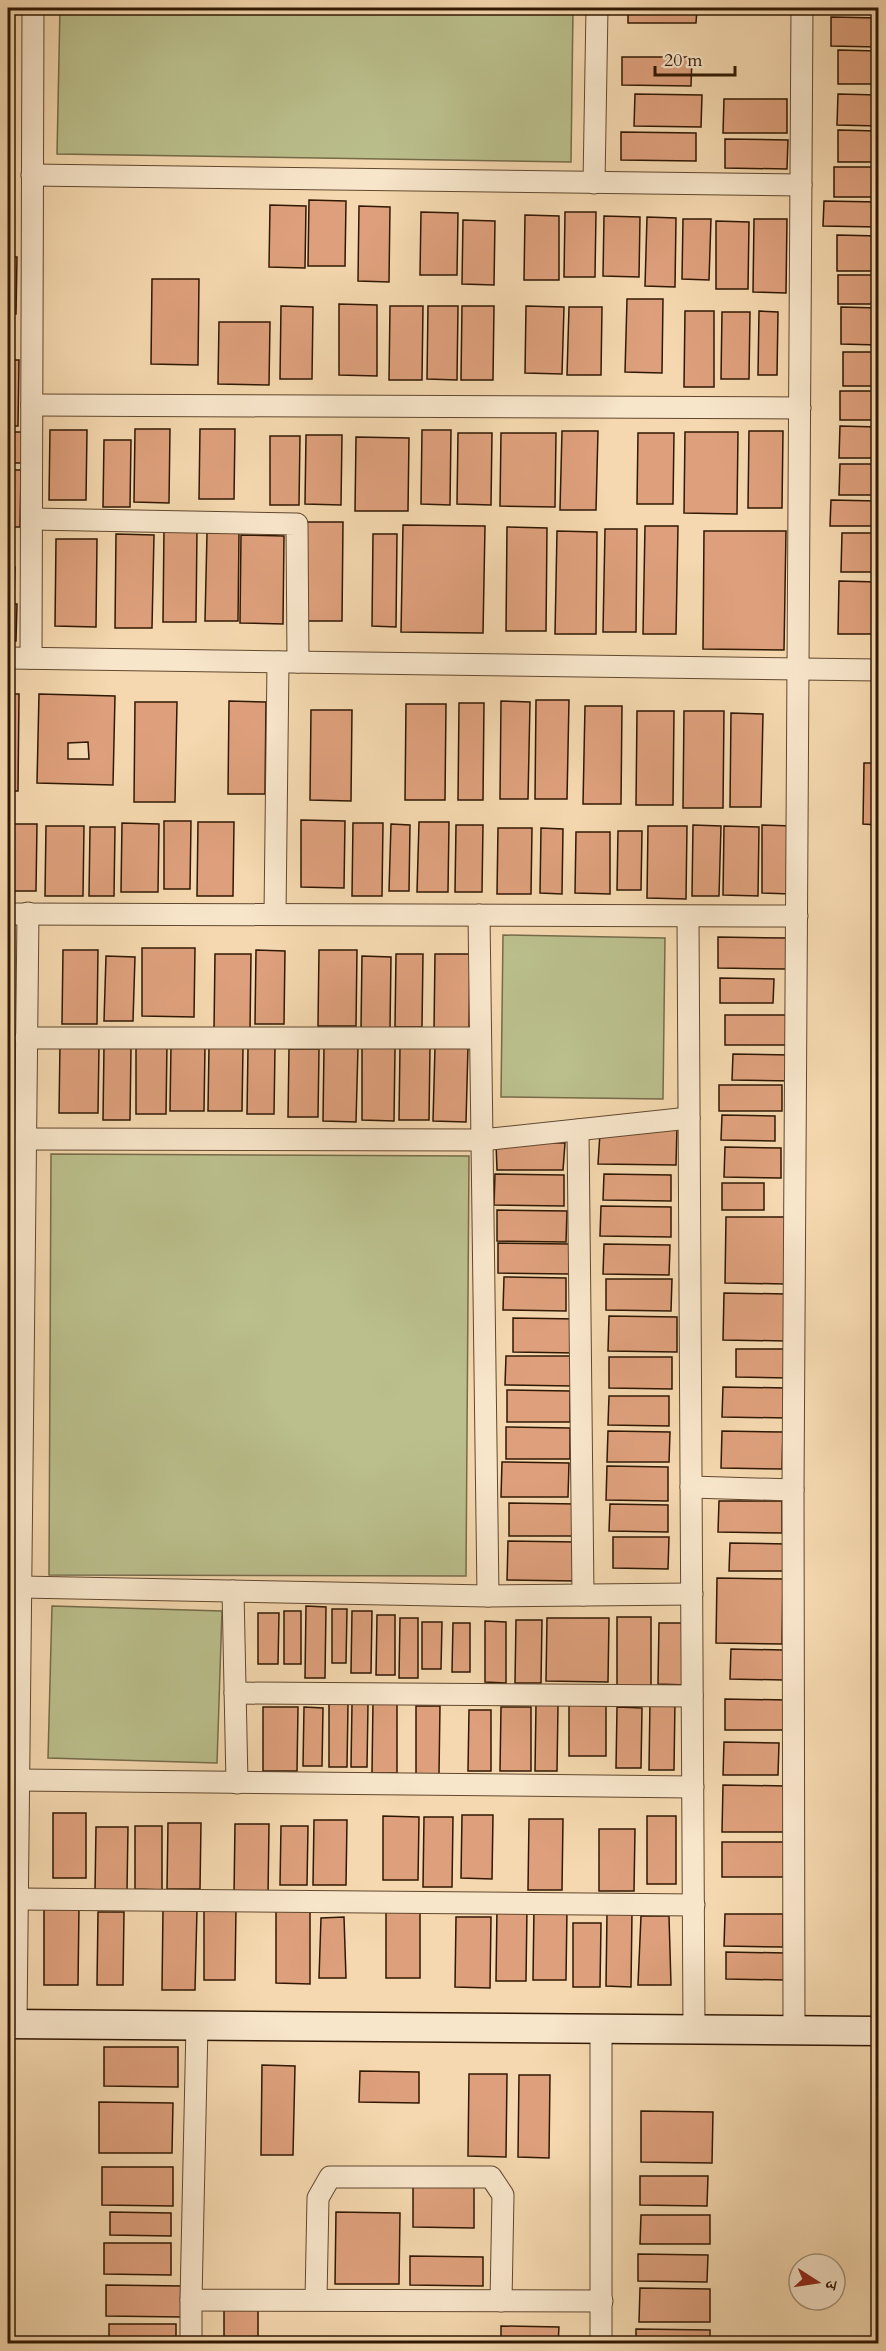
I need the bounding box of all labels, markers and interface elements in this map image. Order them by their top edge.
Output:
scale bar [655,39,734,77]
text: 20 m [664,48,703,73]
north arrow [787,2252,847,2312]
text: उ [819,2278,843,2293]

